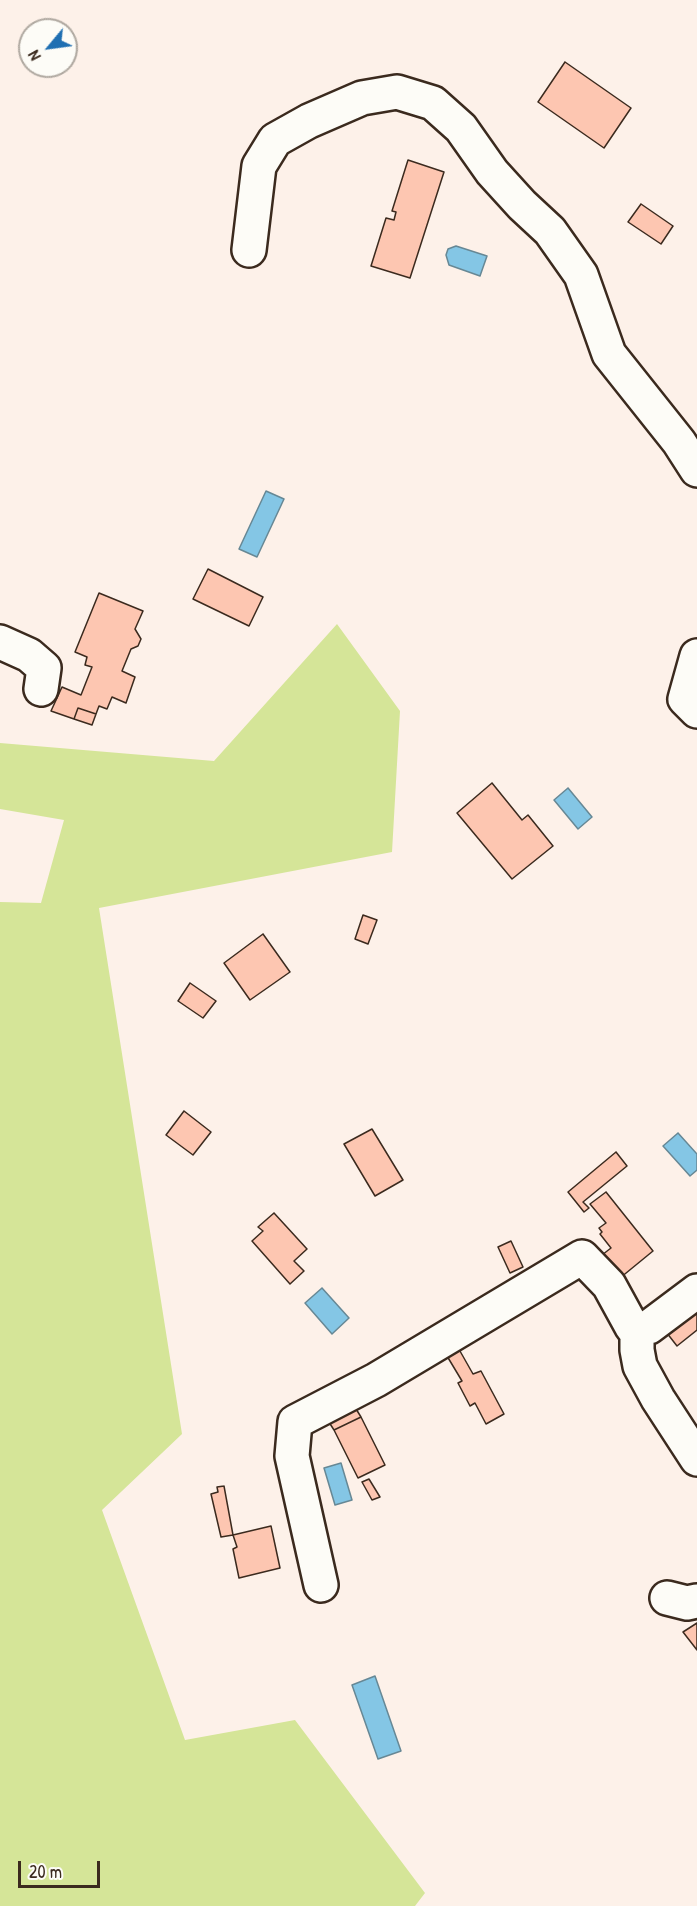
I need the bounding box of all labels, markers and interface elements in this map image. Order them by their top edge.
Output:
north arrow [18,18,78,78]
text: N [22,47,46,65]
scale bar [21,1849,104,1887]
text: 20 m [29,1859,62,1884]

